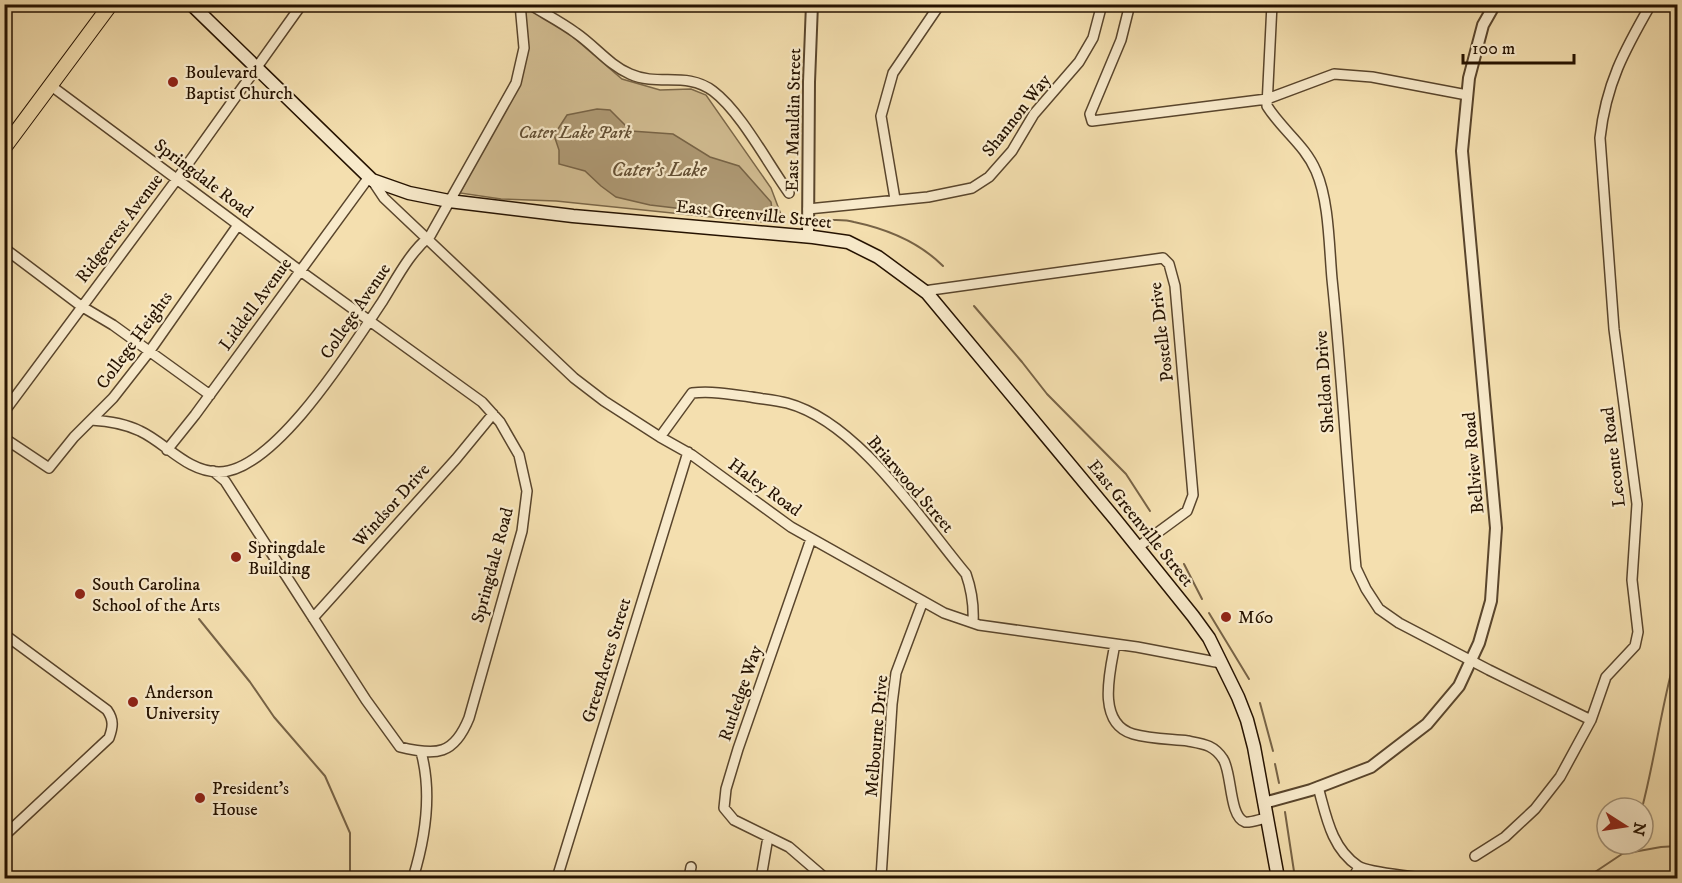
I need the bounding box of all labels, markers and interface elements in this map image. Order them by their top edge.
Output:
scale bar [1463,27,1574,65]
text: 100 m [1472,38,1515,60]
street label: East Mauldin Street [782,48,806,192]
place label: Boulevard Baptist Church [185,62,293,105]
street label: Shannon Way [978,70,1056,161]
marker: Boulevard Baptist Church [166,75,180,89]
park label: Cater Lake Park [518,122,632,144]
street label: Springdale Road [149,134,257,223]
water label: Cater’s Lake [611,158,708,183]
street label: Ridgecrest Avenue [72,170,168,288]
street label: East Greenville Street [675,196,833,234]
street label: Liddell Avenue [215,254,297,355]
street label: College Avenue [316,259,396,364]
street label: Postelle Drive [1145,281,1179,383]
street label: College Heights [92,287,178,394]
street label: Sheldon Drive [1310,330,1340,434]
street label: Leconte Road [1597,406,1631,508]
street label: Bellview Road [1459,411,1489,515]
street label: Briarwood Street [862,432,959,538]
street label: Haley Road [723,454,805,522]
street label: East Greenville Street [1082,456,1198,592]
street label: Windsor Drive [348,459,435,553]
street label: Springdale Road [467,505,519,625]
place label: Springdale Building [248,537,325,580]
marker: Springdale Building [229,550,243,564]
place label: South Carolina School of the Arts [92,574,220,617]
marker: South Carolina School of the Arts [73,587,87,601]
street label: GreenAcres Street [578,595,636,725]
place label: M60 [1238,607,1274,629]
marker: M60 [1219,610,1233,624]
street label: Rutledge Way [714,642,768,744]
street label: Melbourne Drive [861,674,893,798]
place label: Anderson University [145,682,220,725]
marker: Anderson University [126,695,140,709]
place label: President's House [212,778,289,821]
marker: President's House [193,791,207,805]
north arrow [1595,796,1655,856]
text: N [1628,820,1650,837]

